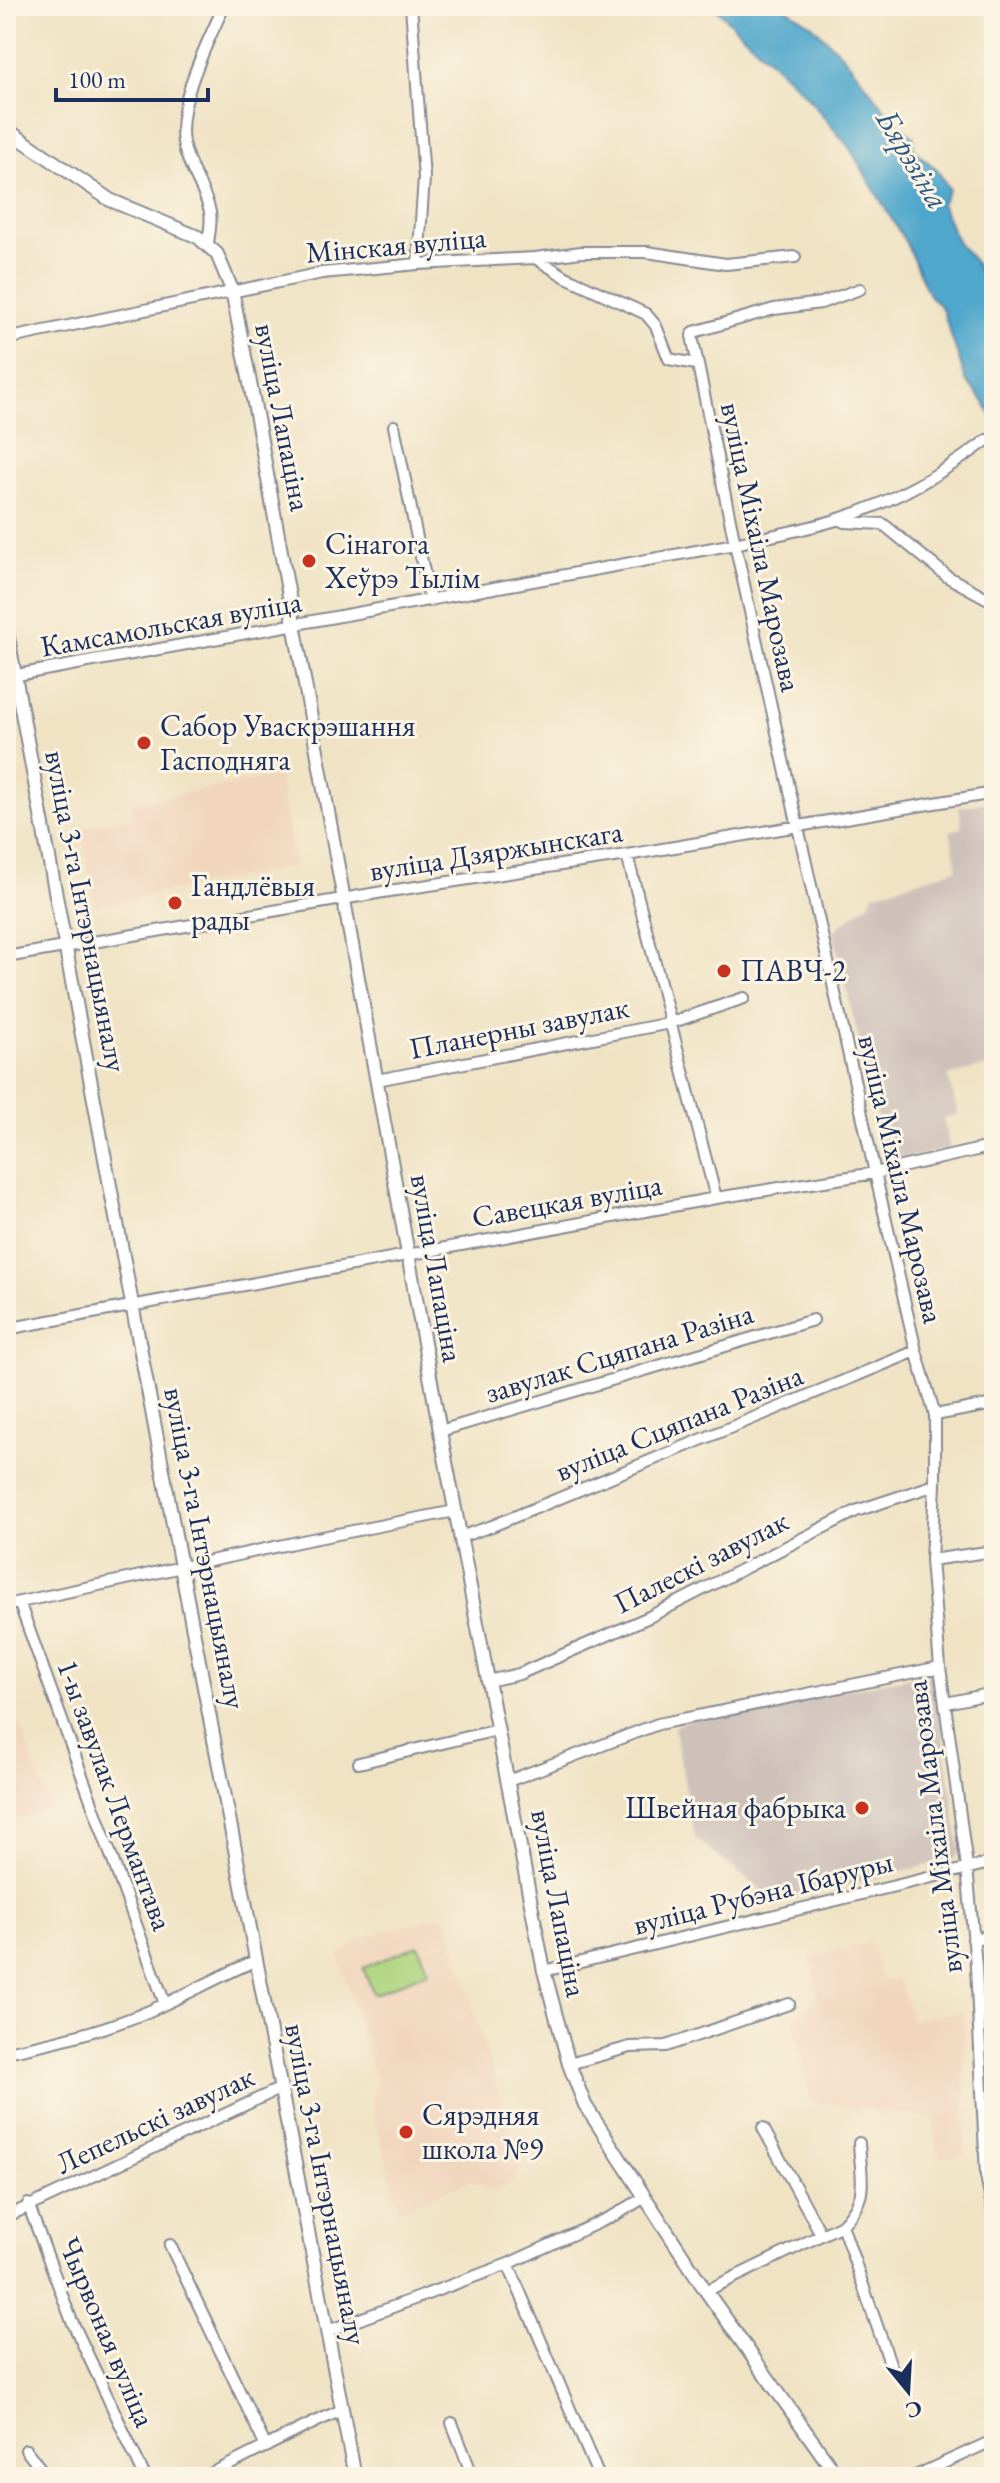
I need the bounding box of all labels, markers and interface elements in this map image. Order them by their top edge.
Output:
scale bar [56,52,208,102]
text: 100 m [68,64,126,95]
water label: Бярэзіна [866,100,959,217]
street label: Мінская вуліца [304,217,488,272]
street label: вуліца Лапаціна [246,320,321,514]
street label: вуліца Міхаіла Марозава [712,399,811,695]
place label: Сінагога Хеўрэ Тылім [324,524,481,597]
marker: Сінагога Хеўрэ Тылім [300,552,318,570]
street label: Камсамольская вуліца [37,581,305,666]
place label: Сабор Уваскрэшання Гасподняга [160,706,415,779]
marker: Сабор Уваскрэшання Гасподняга [135,734,153,752]
street label: вуліца 3-га Інтэрнацыяналу [36,747,137,1076]
street label: вуліца Дзяржынскага [367,811,625,890]
place label: Гандлёвыя рады [191,866,315,939]
marker: Гандлёвыя рады [166,894,184,912]
place label: ПАВЧ-2 [740,951,847,990]
marker: ПАВЧ-2 [715,962,733,980]
street label: Планерны завулак [406,987,632,1068]
street label: вуліца Міхаіла Марозава [849,1031,954,1327]
street label: Савецкая вуліца [469,1165,665,1236]
street label: вуліца Лапаціна [402,1171,473,1365]
street label: завулак Сцяпана Разіна [480,1293,758,1412]
street label: вуліца Сцяпана Разіна [549,1355,808,1490]
street label: вуліца 3-га Інтэрнацыяналу [155,1384,256,1713]
street label: Палескі завулак [607,1501,795,1622]
street label: 1-ы завулак Лермантава [48,1654,183,1936]
street label: вуліца Міхаіла Марозава [896,1678,971,1976]
place label: Швейная фабрыка [625,1788,846,1827]
marker: Швейная фабрыка [853,1799,871,1817]
street label: вуліца Лапаціна [522,1806,597,2000]
street label: вуліца Рубэна Ібаруры [629,1841,897,1944]
street label: вуліца 3-га Інтэрнацыяналу [276,2020,377,2349]
street label: Лепельскі завулак [49,2057,260,2183]
place label: Сярэдняя школа №9 [422,2095,543,2168]
marker: Сярэдняя школа №9 [397,2123,415,2141]
street label: Чырвоная вуліца [50,2231,165,2433]
north arrow [868,2351,948,2431]
text: С [902,2393,926,2426]

